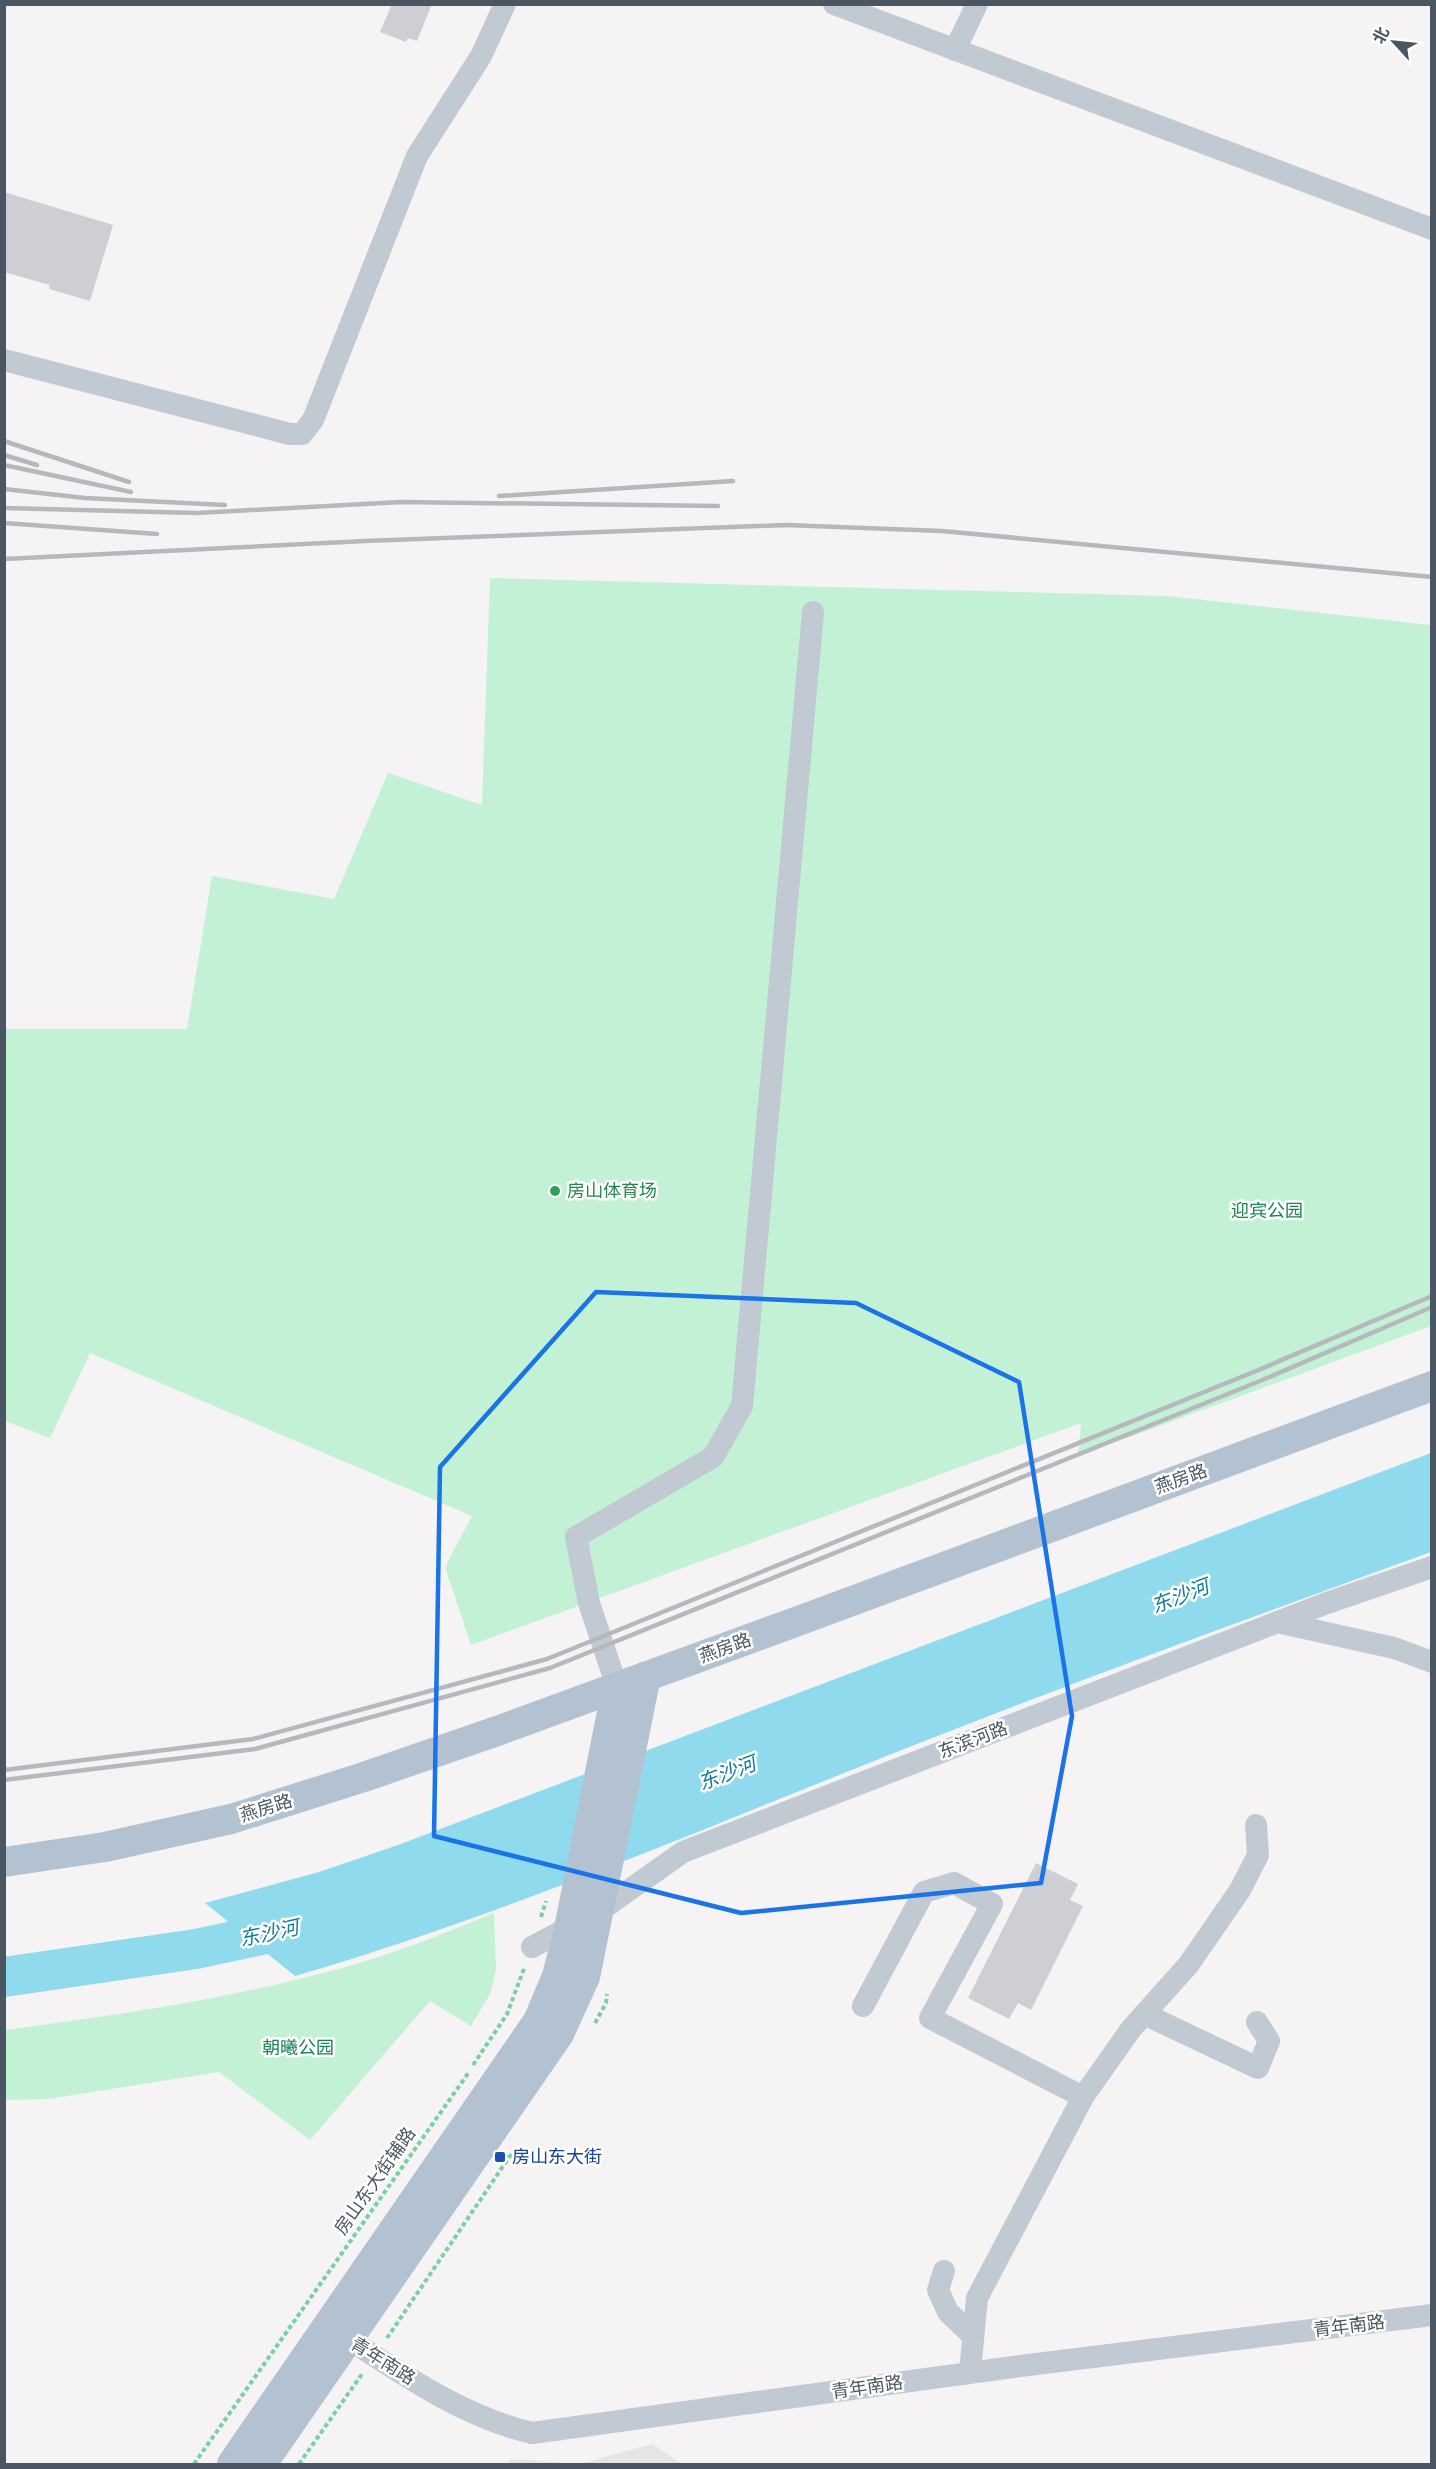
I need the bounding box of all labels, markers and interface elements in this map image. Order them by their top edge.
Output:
north arrow [1364,12,1424,72]
text: 北 [1368,24,1392,46]
place label: 房山体育场 [567,1179,657,1201]
marker: 房山体育场 [548,1184,562,1198]
park label: 迎宾公园 [1231,1199,1303,1221]
street label: 燕房路 [1152,1458,1210,1498]
water label: 东沙河 [1147,1572,1216,1617]
street label: 燕房路 [696,1627,754,1667]
street label: 东滨河路 [935,1716,1010,1762]
water label: 东沙河 [694,1749,763,1794]
street label: 燕房路 [237,1789,295,1825]
water label: 东沙河 [237,1913,305,1950]
park label: 朝曦公园 [262,2036,334,2058]
street label: 房山东大街辅路 [329,2123,419,2238]
place label: 房山东大街 [512,2145,602,2167]
marker: 房山东大街 [493,2150,507,2164]
street label: 青年南路 [1312,2310,1386,2340]
street label: 青年南路 [347,2332,420,2389]
street label: 青年南路 [830,2370,904,2402]

